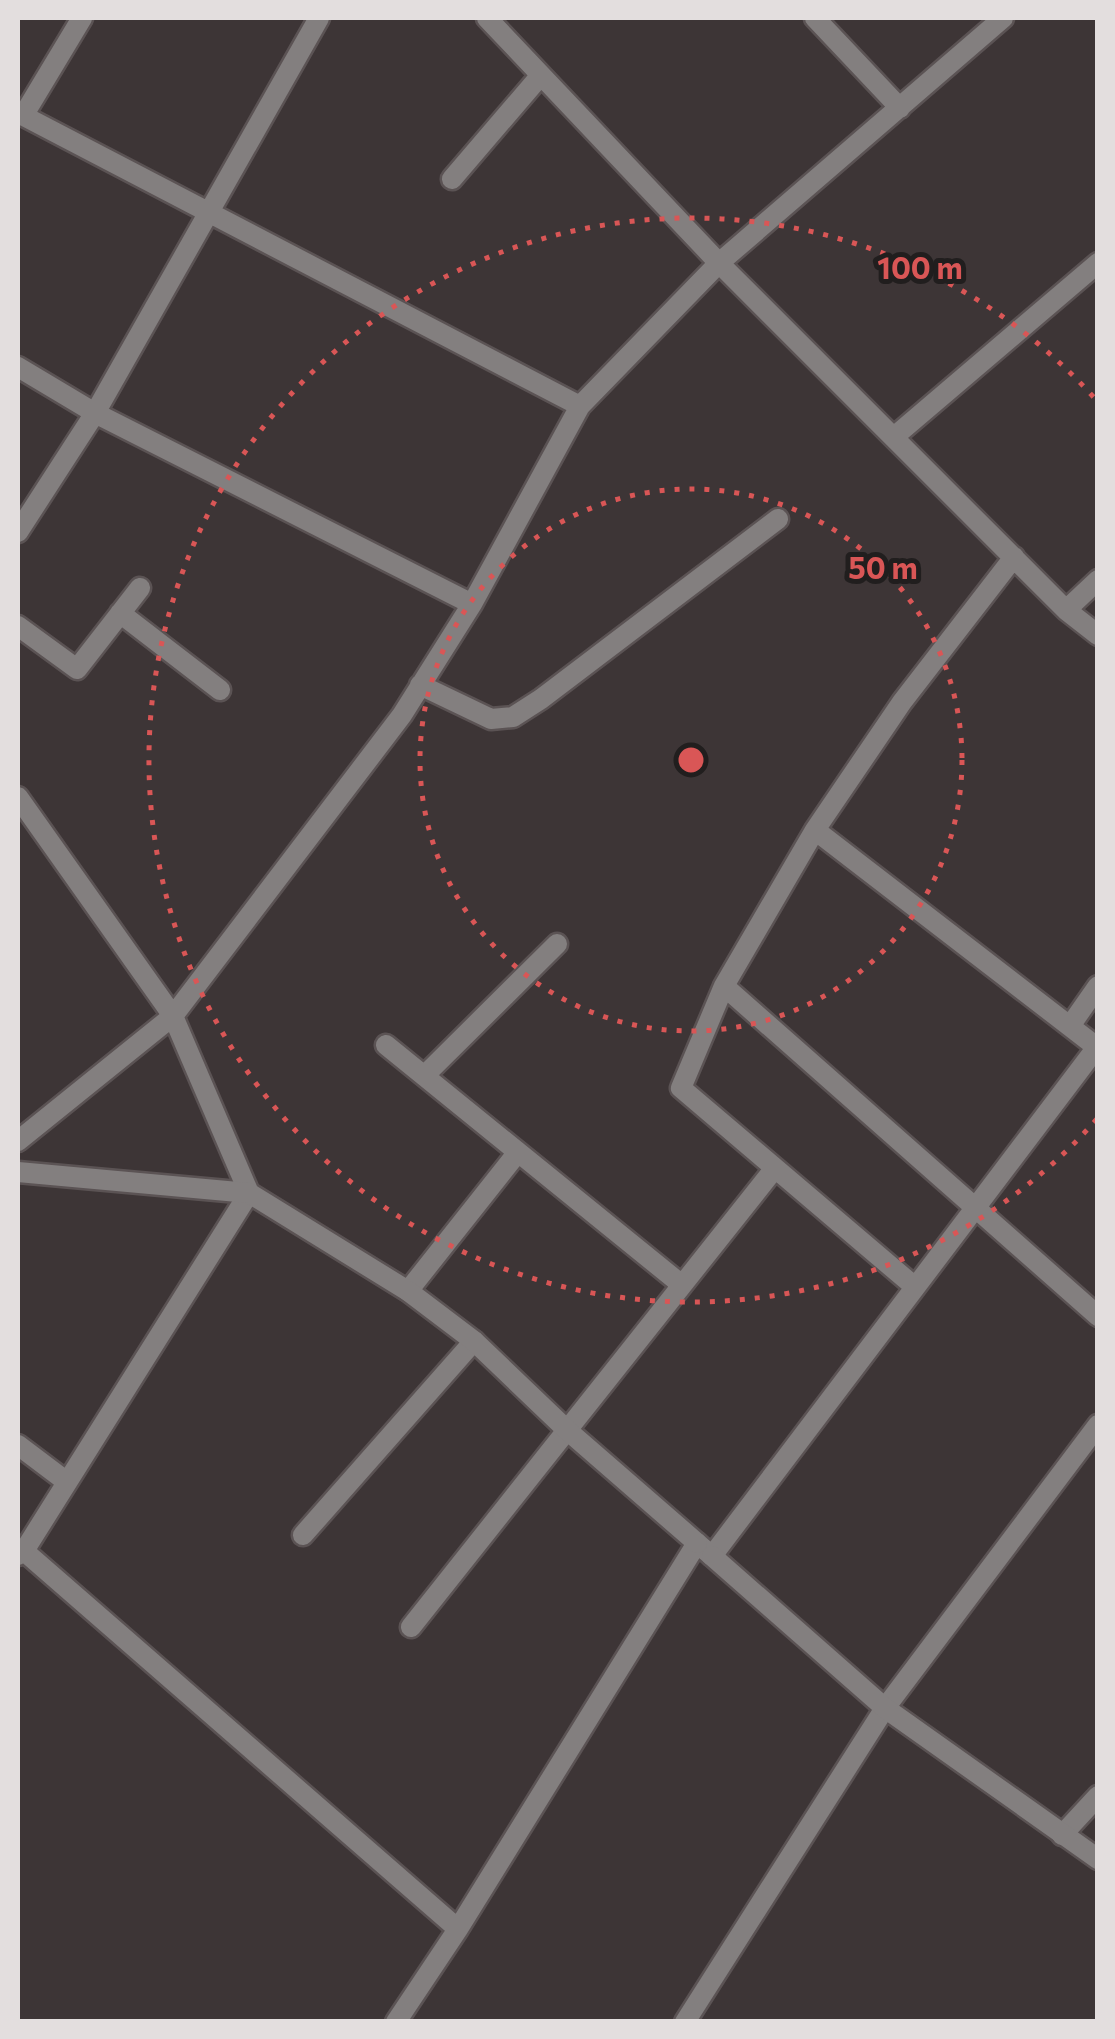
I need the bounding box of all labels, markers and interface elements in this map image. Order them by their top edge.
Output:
text: 100 m [877,248,963,285]
text: 50 m [848,548,918,585]
centre of rings [673,742,709,778]

